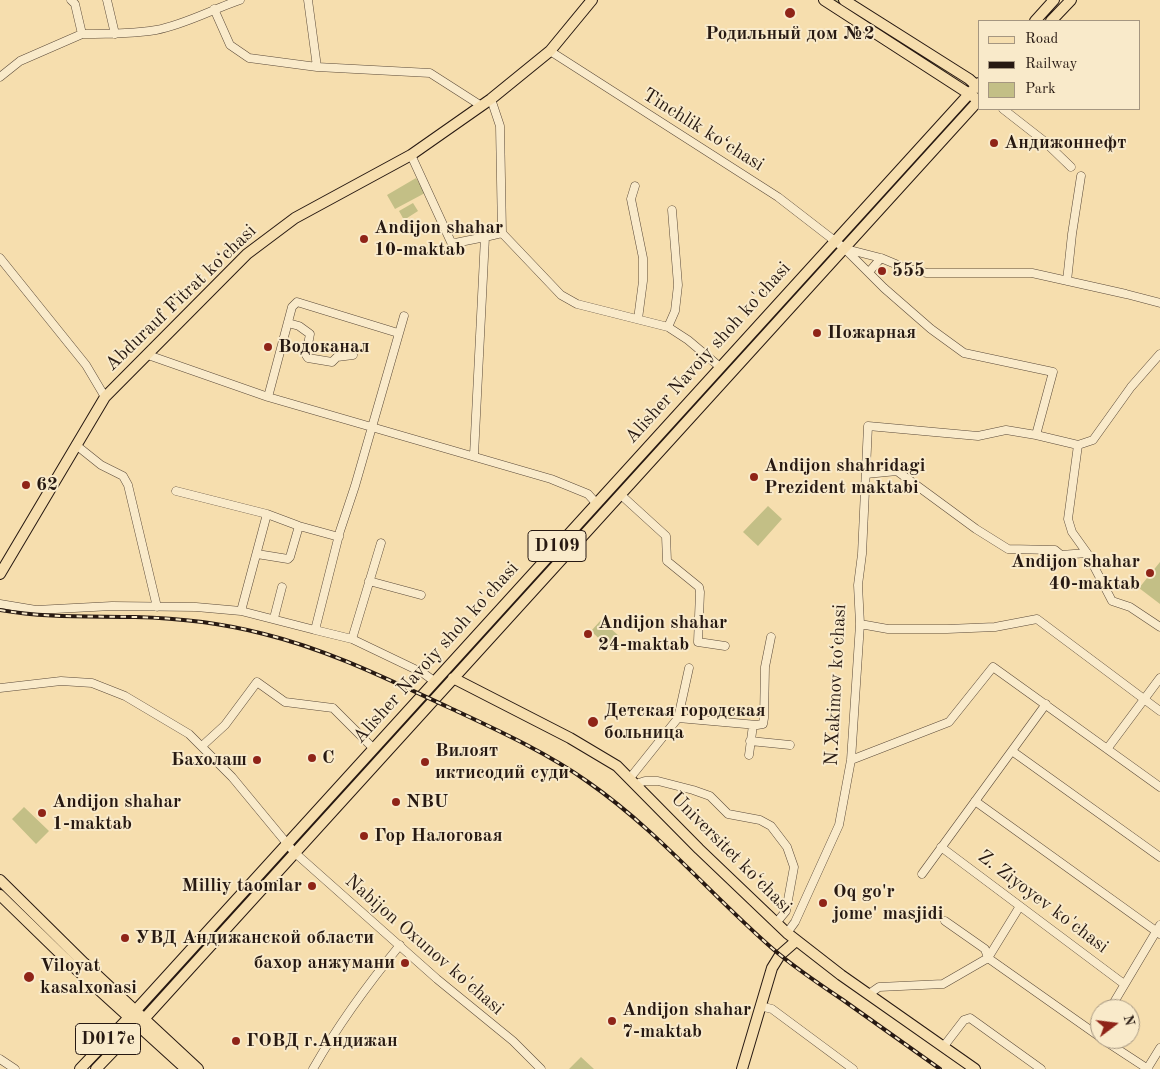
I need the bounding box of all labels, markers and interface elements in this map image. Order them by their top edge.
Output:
marker: Родильный дом №2 [783,6,797,20]
legend [978,20,1140,110]
place label: Родильный дом №2 [705,23,875,45]
text: Road [1025,32,1058,47]
text: Railway [1025,57,1078,72]
text: Park [1025,82,1056,97]
street label: Tinchlik kо‘chasi [638,83,768,177]
place label: Андижоннефт [1004,132,1126,154]
marker: Андижоннефт [988,137,1000,149]
place label: Andijon shahar 10-maktab [374,217,503,261]
street label: Abdurauf Fitrat koʻchasi [101,220,261,376]
marker: Andijon shahar 10-maktab [358,233,370,245]
street label: Alisher Navoiy shoh ko'chasi [620,257,796,449]
place label: 555 [892,260,925,282]
marker: 555 [876,265,888,277]
place label: Пожарная [827,322,916,344]
marker: Пожарная [811,327,823,339]
place label: Водоканал [278,336,370,358]
marker: Водоканал [262,341,274,353]
place label: Andijon shahridagi Prezident maktabi [764,455,925,499]
marker: Andijon shahridagi Prezident maktabi [748,471,760,483]
place label: 62 [36,474,58,496]
marker: 62 [20,479,32,491]
road number: D109 [528,530,586,562]
place label: Andijon shahar 40-maktab [1011,551,1140,595]
street label: Alisher Navoiy shoh ko'chasi [348,557,524,749]
marker: Andijon shahar 40-maktab [1144,567,1156,579]
street label: N.Xakimov koʻchasi [820,603,852,767]
place label: Andijon shahar 24-maktab [598,612,727,656]
marker: Andijon shahar 24-maktab [582,628,594,640]
place label: Детская городская больница [604,700,766,744]
marker: Детская городская больница [586,715,600,729]
place label: Вилоят иктисодий суди [435,740,569,784]
place label: С [322,747,335,769]
place label: Бахолаш [171,749,247,771]
marker: С [306,752,318,764]
marker: Бахолаш [251,754,263,766]
marker: Вилоят иктисодий суди [419,756,431,768]
street label: Universitet kо‘chasi [665,787,797,919]
place label: Andijon shahar 1-maktab [52,791,181,835]
place label: NBU [406,791,449,813]
marker: NBU [390,796,402,808]
marker: Andijon shahar 1-maktab [36,807,48,819]
place label: Гор Налоговая [374,825,503,847]
marker: Гор Налоговая [358,830,370,842]
street label: Z. Ziyoyev ko'chasi [973,845,1113,959]
street label: Nabijon Oxunov ko'chasi [340,870,508,1020]
place label: Milliy taomlar [182,875,302,897]
marker: Milliy taomlar [306,880,318,892]
place label: Oq go'r jome' masjidi [833,881,943,925]
marker: Oq go'r jome' masjidi [817,897,829,909]
place label: УВД Андижанской области [135,927,374,949]
marker: УВД Андижанской области [119,932,131,944]
place label: бахор анжумани [254,952,395,974]
place label: Viloyat kasalxonasi [40,955,137,999]
marker: бахор анжумани [399,957,411,969]
marker: Viloyat kasalxonasi [22,970,36,984]
place label: Andijon shahar 7-maktab [622,999,751,1043]
north arrow [1090,999,1140,1049]
text: N [1120,1013,1137,1027]
marker: Andijon shahar 7-maktab [606,1015,618,1027]
road number: D017e [76,1024,140,1054]
place label: ГОВД г.Андижан [246,1030,398,1052]
marker: ГОВД г.Андижан [230,1035,242,1047]

